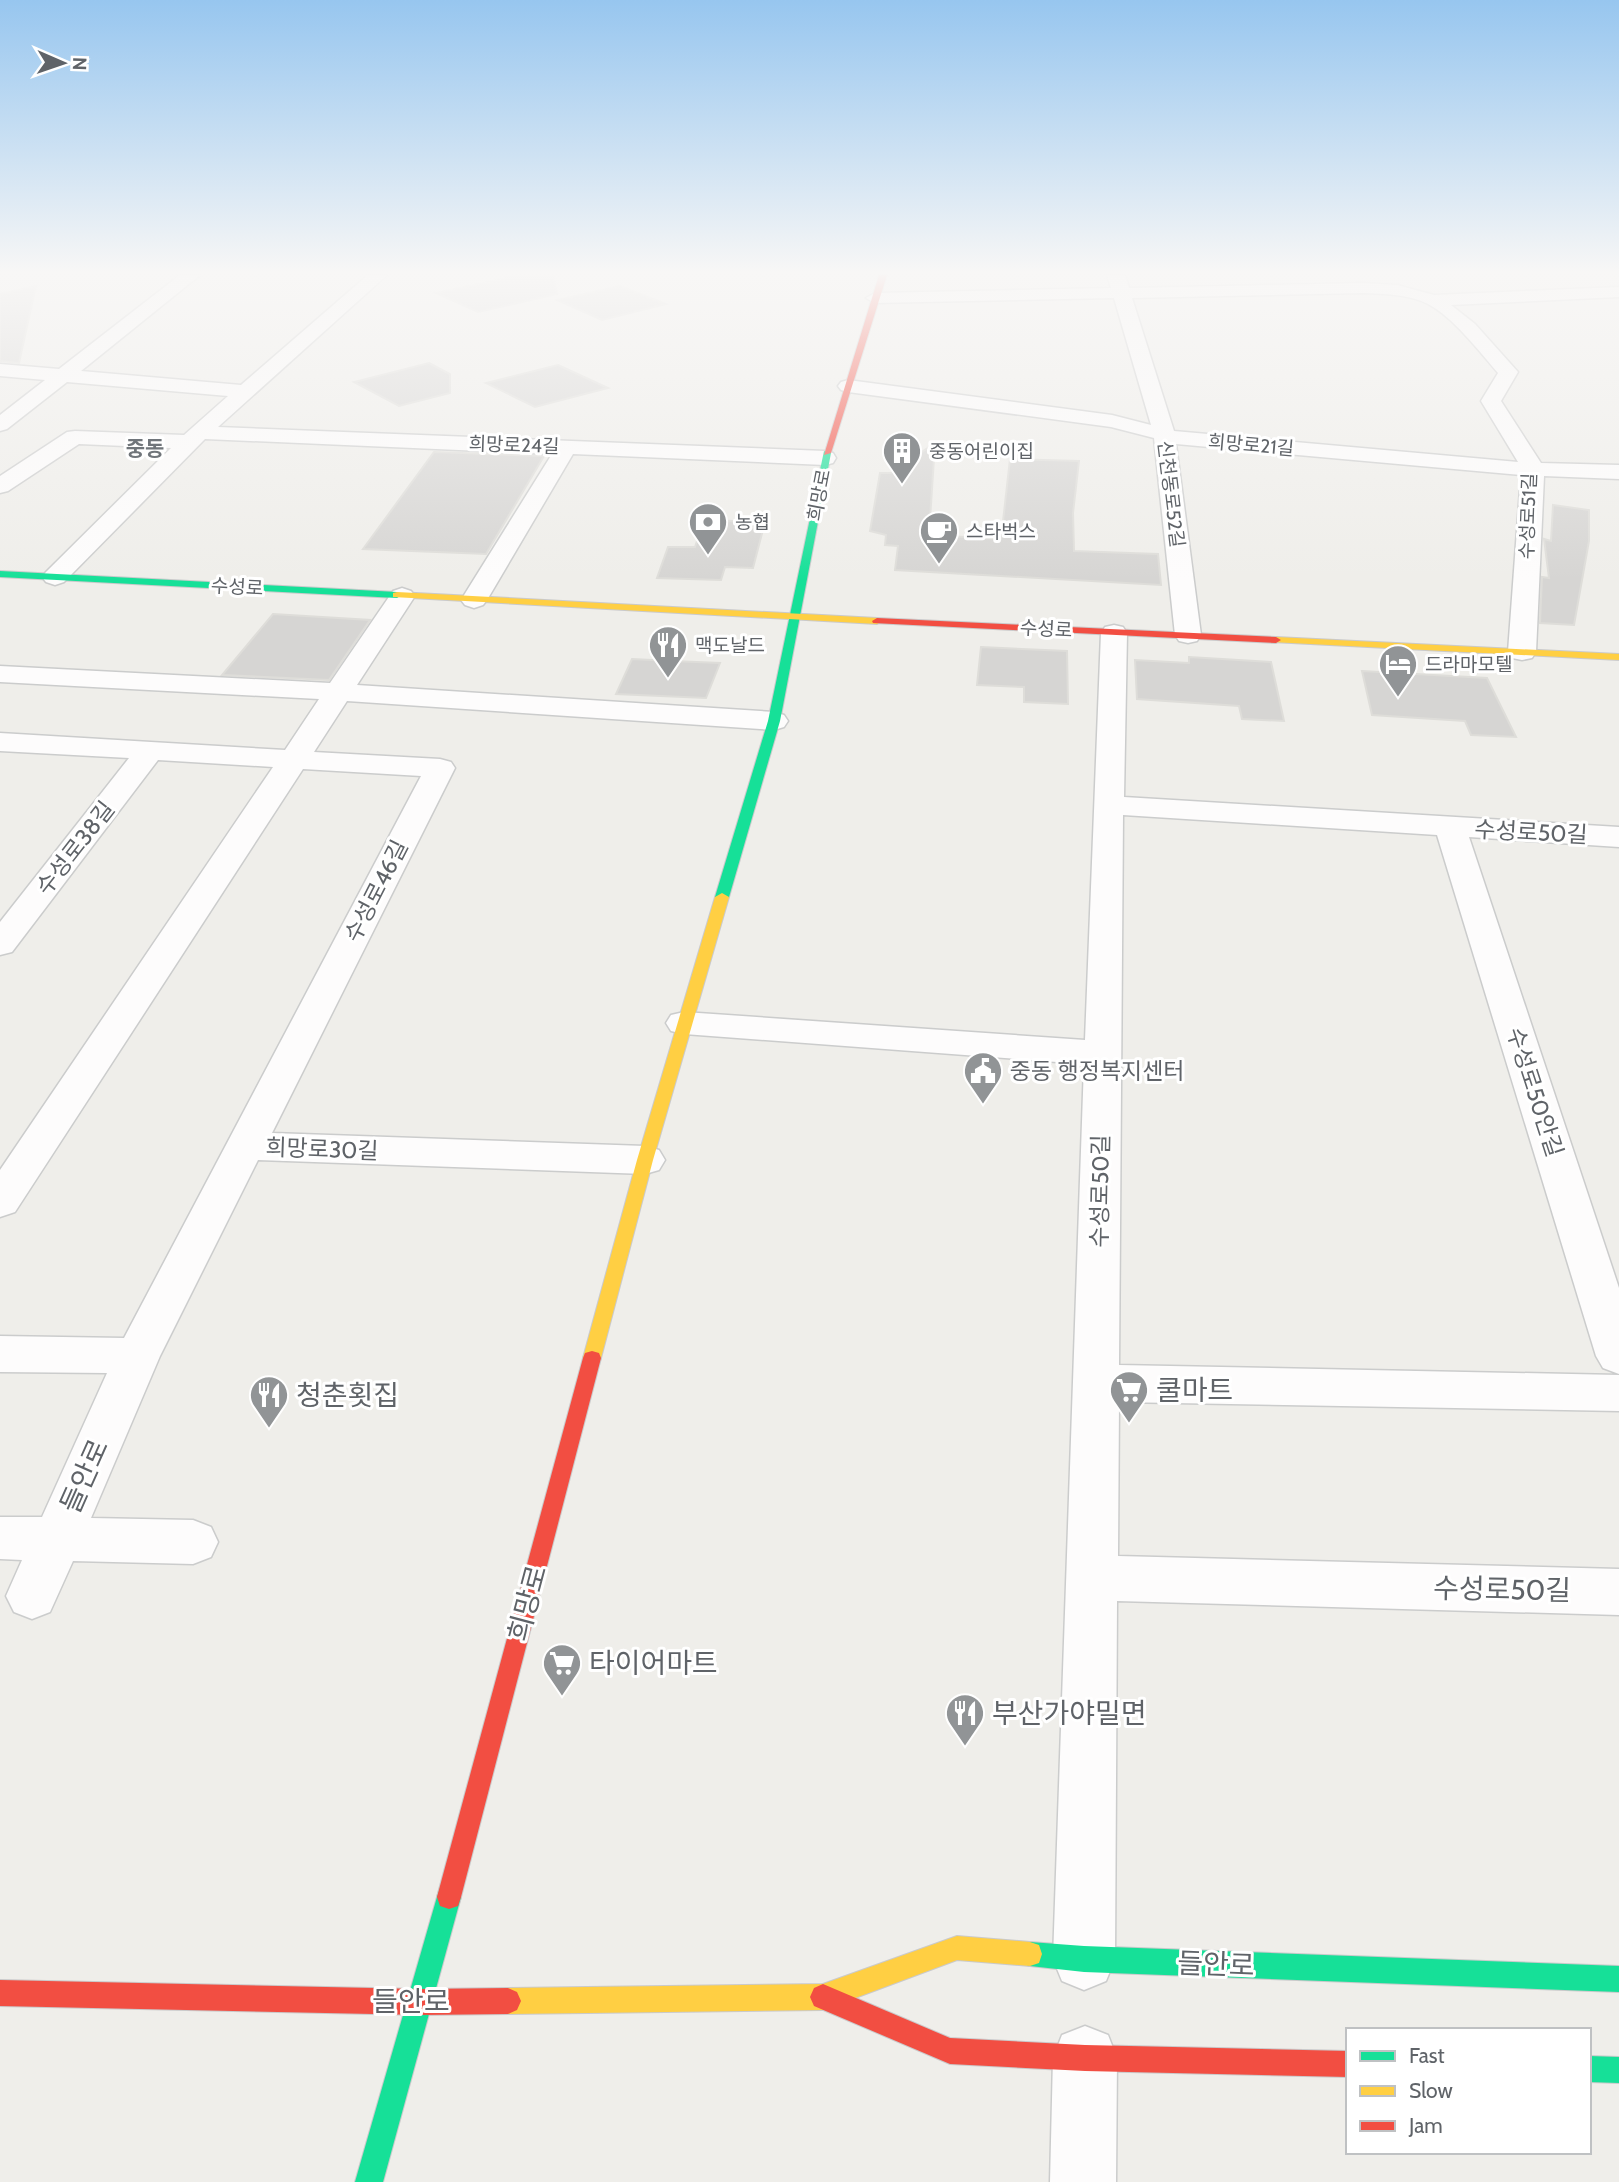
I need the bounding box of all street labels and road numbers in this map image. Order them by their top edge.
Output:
street label: 희망로21길 [1207,430,1295,460]
street label: 희망로24길 [468,432,560,458]
street label: 신천동로52길 [1153,439,1189,549]
street label: 희망로 [803,467,835,523]
street label: 수성로51길 [1515,472,1541,560]
street label: 수성로 [210,574,264,600]
street label: 수성로 [1019,616,1073,642]
street label: 수성로38길 [30,796,120,900]
street label: 수성로50길 [1474,815,1588,849]
street label: 수성로46길 [338,835,414,947]
street label: 수성로50안길 [1501,1024,1569,1160]
street label: 희망로30길 [265,1133,379,1165]
street label: 수성로50길 [1085,1134,1115,1248]
street label: 들안로 [53,1434,115,1518]
street label: 희망로 [501,1561,553,1645]
street label: 수성로50길 [1433,1571,1571,1607]
street label: 들안로 [1177,1946,1255,1982]
street label: 들안로 [372,1984,450,2018]

